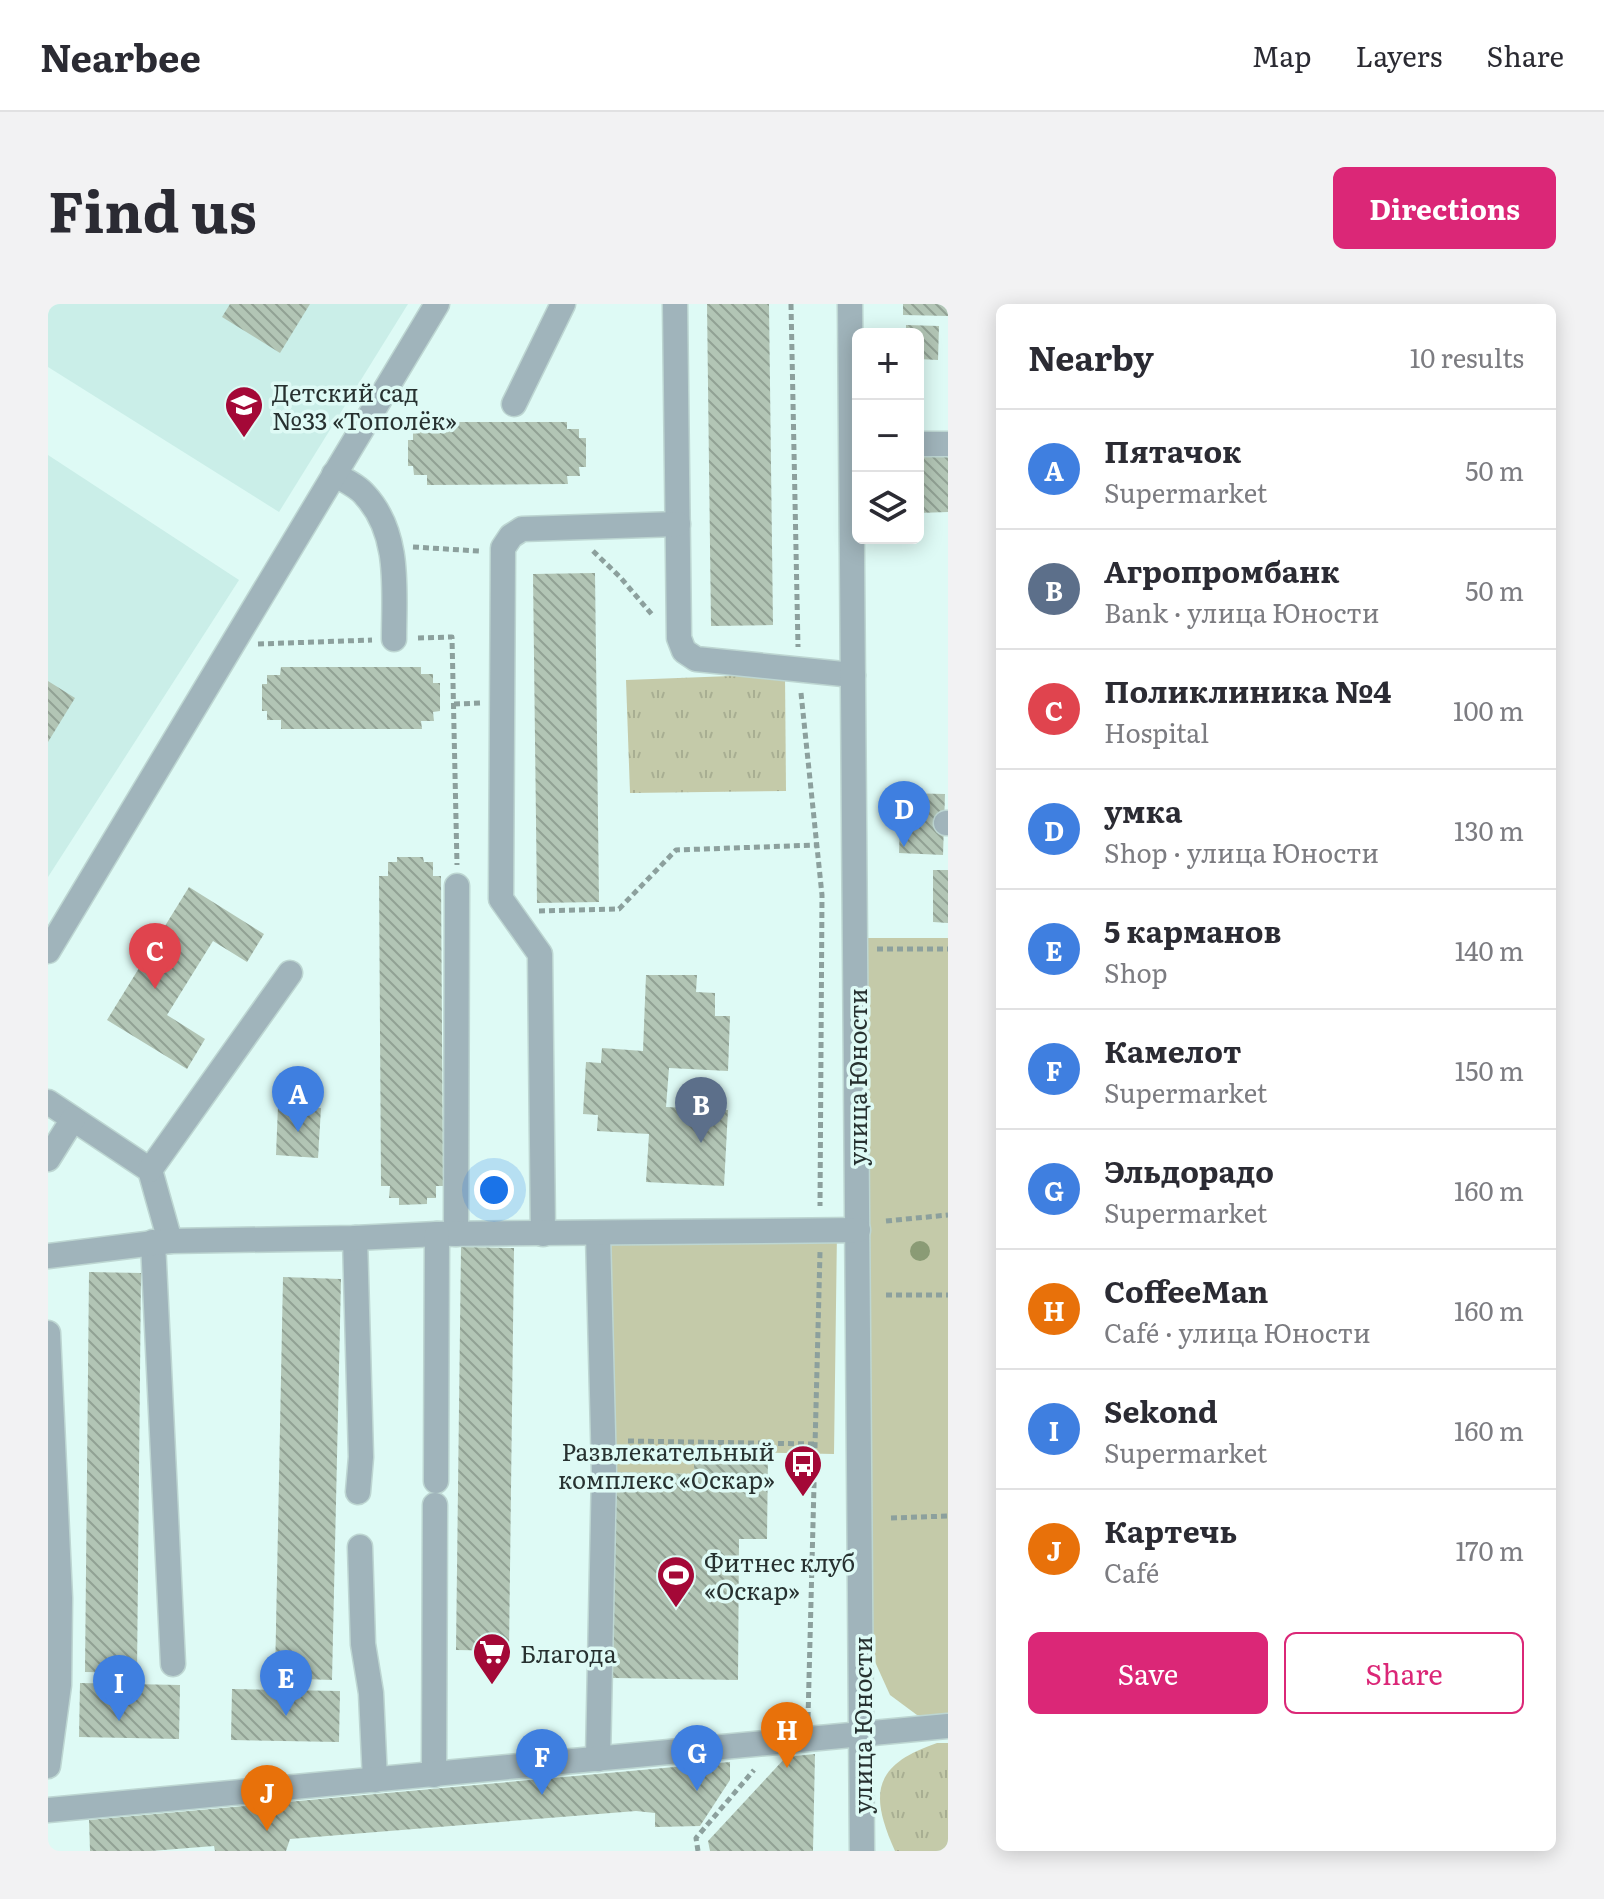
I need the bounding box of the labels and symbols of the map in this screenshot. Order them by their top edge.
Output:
place label: Детский сад №33 «Тополёк» [272,374,457,437]
school or university icon: Детский сад №33 «Тополёк» [223,384,265,439]
pin: D [878,781,930,847]
pin: C [129,923,181,989]
street label: улица Юности [839,988,874,1166]
pin: A [272,1066,324,1132]
pin: B [675,1077,727,1143]
your location [474,1170,514,1210]
place label: Развлекательный комплекс «Оскар» [558,1433,775,1496]
bus stop icon: Развлекательный комплекс «Оскар» [782,1443,824,1498]
place label: Фитнес клуб «Оскар» [704,1544,855,1607]
sports icon: Фитнес клуб «Оскар» [655,1554,697,1609]
supermarket icon: Благода [471,1631,513,1686]
place label: Благода [520,1635,617,1670]
street label: улица Юности [844,1636,879,1814]
pin: E [260,1650,312,1716]
pin: I [93,1655,145,1721]
pin: H [761,1702,813,1768]
pin: G [671,1725,723,1791]
pin: F [516,1729,568,1795]
pin: J [241,1765,293,1831]

